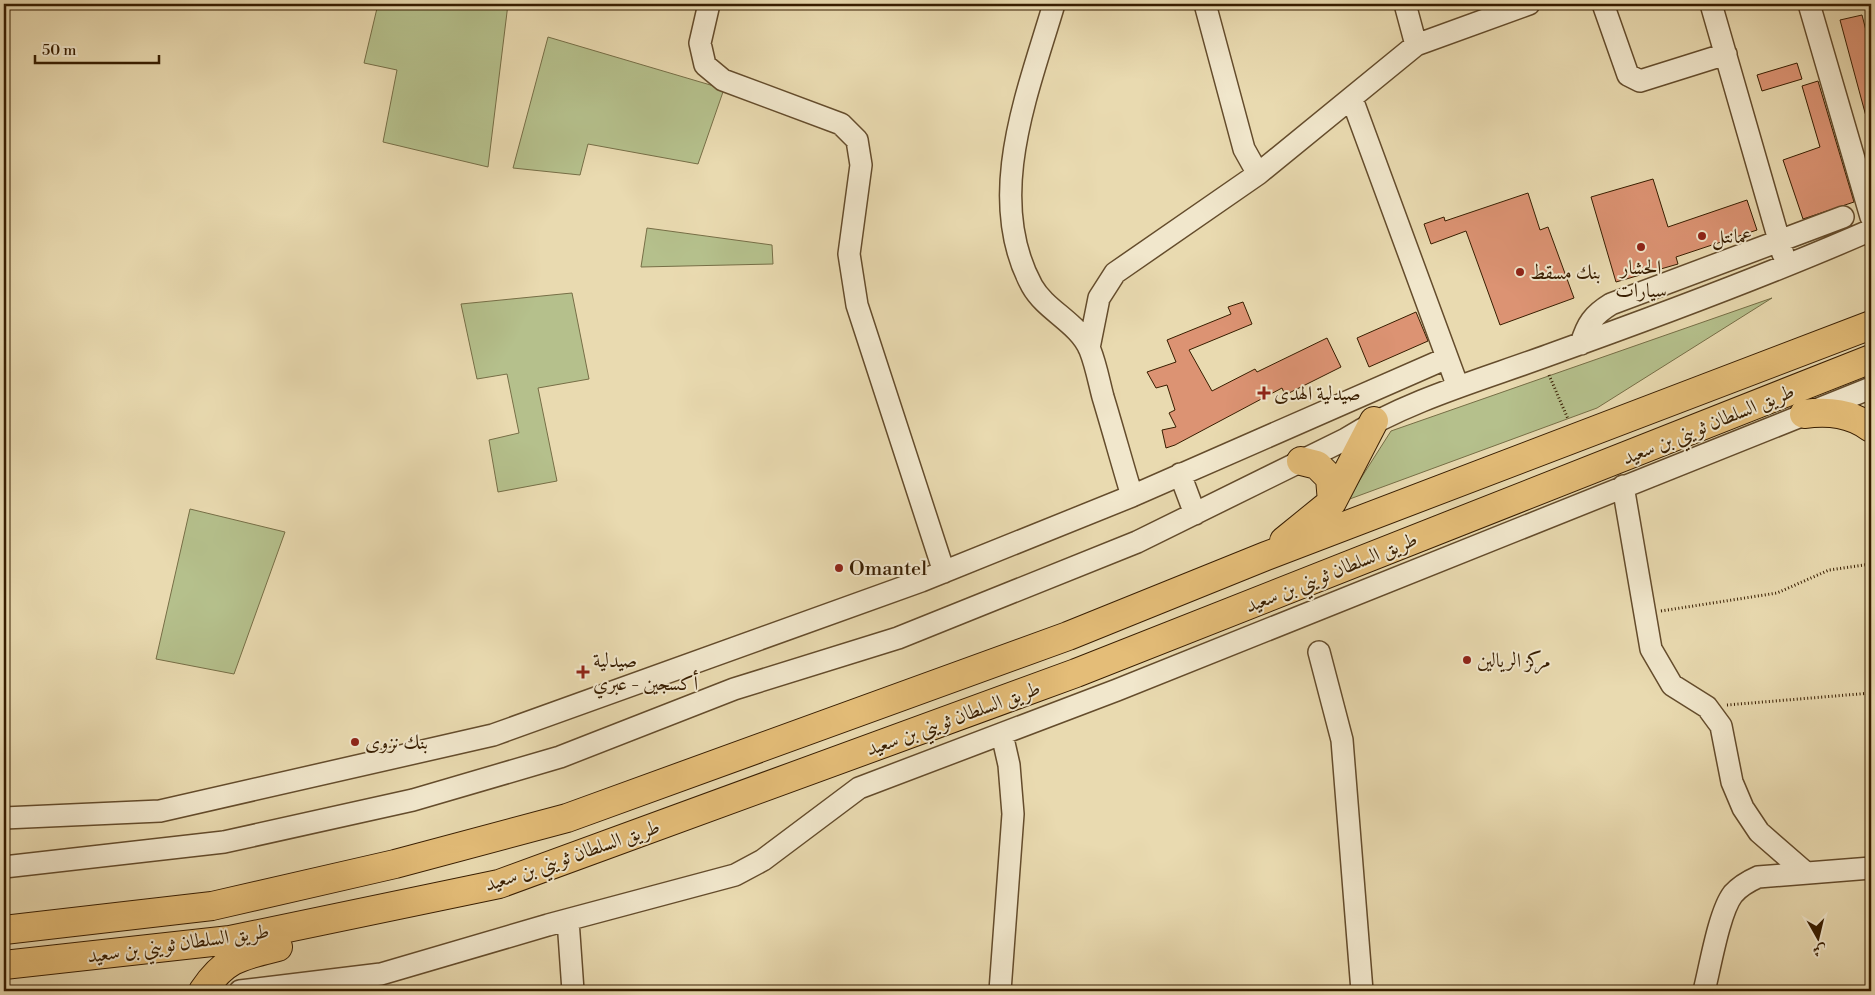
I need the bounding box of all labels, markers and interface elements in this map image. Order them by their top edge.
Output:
scale bar [35,32,159,64]
text: 50 m [42,41,76,60]
place label: عمانتل [1712,225,1752,251]
marker: عمانتل [1696,230,1708,242]
marker: الحشار سيارات [1635,241,1647,253]
place label: الحشار سيارات [1615,256,1667,304]
place label: بنك مسقط [1530,261,1601,286]
marker: بنك مسقط [1514,266,1526,278]
street label: طريق السلطان ثويني بن سعيد [1619,379,1800,475]
place label: صيدلية الهدى [1274,382,1361,407]
marker: صيدلية الهدى [1258,387,1270,399]
street label: طريق السلطان ثويني بن سعيد [1242,527,1423,623]
place label: Omantel [849,557,927,582]
marker: Omantel [833,562,845,574]
place label: صيدلية أكسجين - عبري [593,649,699,699]
place label: مركز الريالين [1477,649,1551,674]
marker: مركز الريالين [1461,654,1473,666]
marker: صيدلية أكسجين - عبري [577,666,589,678]
street label: طريق السلطان ثويني بن سعيد [863,676,1046,766]
place label: بنك نزوى [365,731,428,756]
marker: بنك نزوى [349,736,361,748]
street label: طريق السلطان ثويني بن سعيد [481,815,665,902]
north arrow [1792,912,1842,962]
street label: طريق السلطان ثويني بن سعيد [85,919,272,974]
text: ش [1811,940,1828,960]

